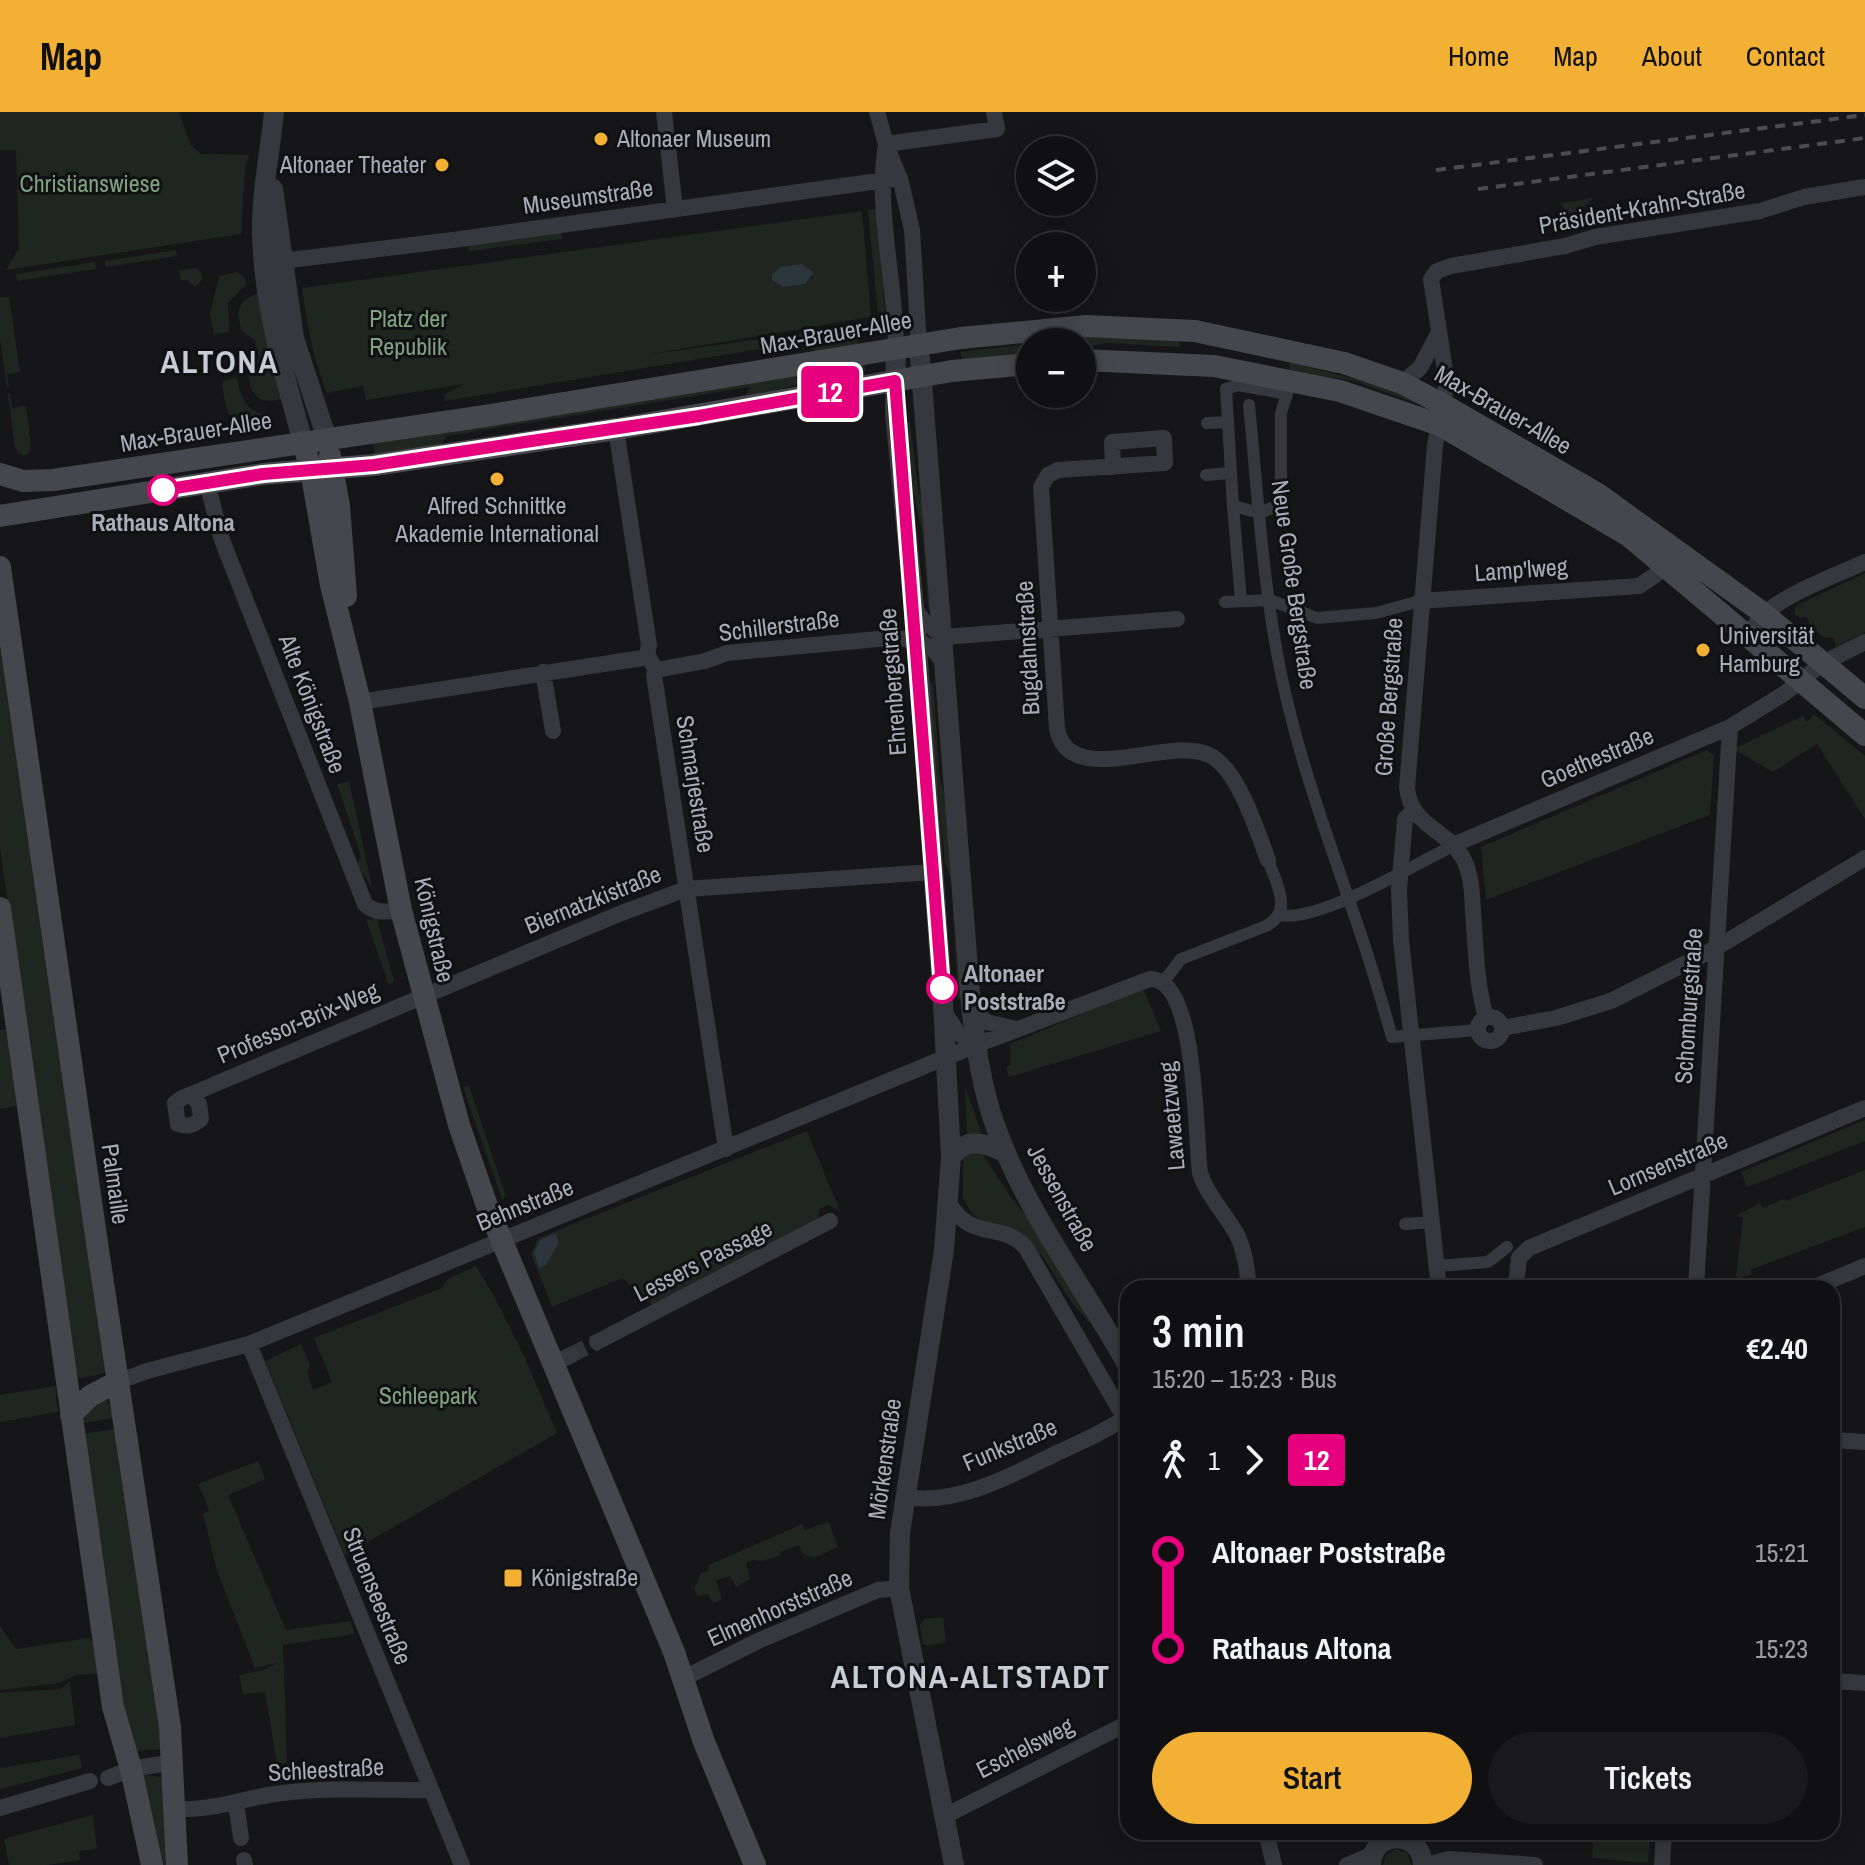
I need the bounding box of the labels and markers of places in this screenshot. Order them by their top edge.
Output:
place label: Altonaer Museum [616,122,771,154]
marker: Altonaer Museum [592,130,610,148]
place label: Altonaer Theater [279,148,426,180]
marker: Altonaer Theater [433,156,451,174]
marker: Alfred Schnittke Akademie International [488,470,506,488]
marker: Rathaus Altona [148,475,178,505]
place label: Alfred Schnittke Akademie International [394,489,599,549]
place label: Rathaus Altona [91,506,235,538]
place label: Universität Hamburg [1719,619,1815,679]
marker: Universität Hamburg [1694,641,1712,659]
place label: Altonaer Poststraße [964,957,1066,1017]
marker: Altonaer Poststraße [927,973,957,1003]
place label: Königstraße [531,1561,638,1593]
marker: Königstraße [502,1567,524,1589]

